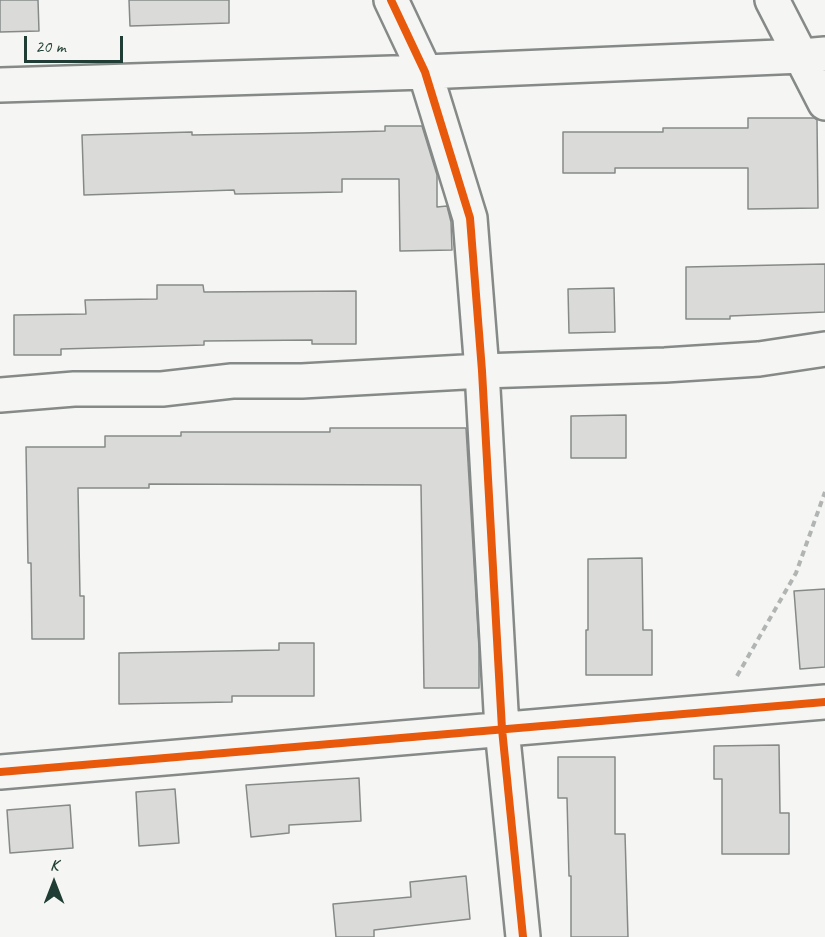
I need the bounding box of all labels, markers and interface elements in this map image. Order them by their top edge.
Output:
scale bar [27,24,126,62]
text: 20 m [35,35,66,57]
north arrow [24,853,84,913]
text: K [50,855,58,875]

